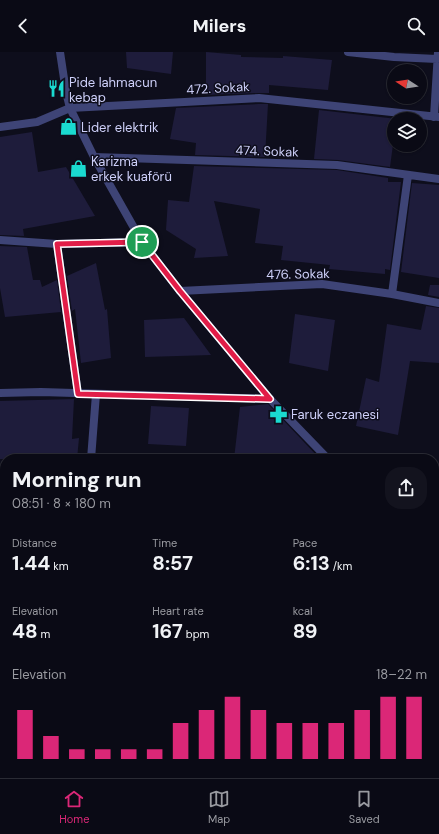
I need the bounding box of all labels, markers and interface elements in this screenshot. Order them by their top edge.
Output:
text: Milers [193,14,246,38]
icon: back [12,15,34,37]
icon: search [405,15,427,37]
north arrow [387,64,427,104]
map controls [387,64,427,152]
place label: Pide lahmacun kebap [69,74,157,106]
street label: 472. Sokak [186,78,251,98]
restaurant icon: Pide lahmacun kebap [46,79,66,99]
button: layers [387,112,427,152]
shop icon: Lider elektrik [58,117,78,137]
place label: Lider elektrik [81,119,159,136]
street label: 474. Sokak [235,141,299,161]
place label: Karizma erkek kuaförü [91,153,172,185]
shop icon: Karizma erkek kuaförü [68,158,88,178]
pin [125,225,159,259]
icon: arrive [131,231,153,253]
street label: 476. Sokak [266,265,330,283]
pharmacy icon: Faruk eczanesi [268,404,288,424]
place label: Faruk eczanesi [291,406,379,423]
text: Morning run [12,465,142,494]
button: share [385,467,427,509]
text: 08:51 · 8 × 180 m [12,495,111,512]
text: Distance [12,536,57,550]
text: Time [152,536,177,550]
text: Pace [293,536,317,550]
text: 1.44 [12,550,50,576]
text: 8:57 [152,550,193,576]
text: 6:13 [293,550,330,576]
text: km [50,559,69,573]
text: /km [330,559,352,573]
text: Elevation [12,604,58,618]
text: Heart rate [152,604,204,618]
text: kcal [293,604,313,618]
text: 48 [12,618,38,644]
text: 167 [152,618,183,644]
text: 89 [293,618,318,644]
text: m [38,627,50,641]
text: bpm [183,627,209,641]
text: Elevation [12,666,66,683]
text: 18–22 m [376,666,427,683]
tab: Home [59,788,89,826]
tab: Map [208,788,230,826]
tab: Saved [349,788,380,826]

